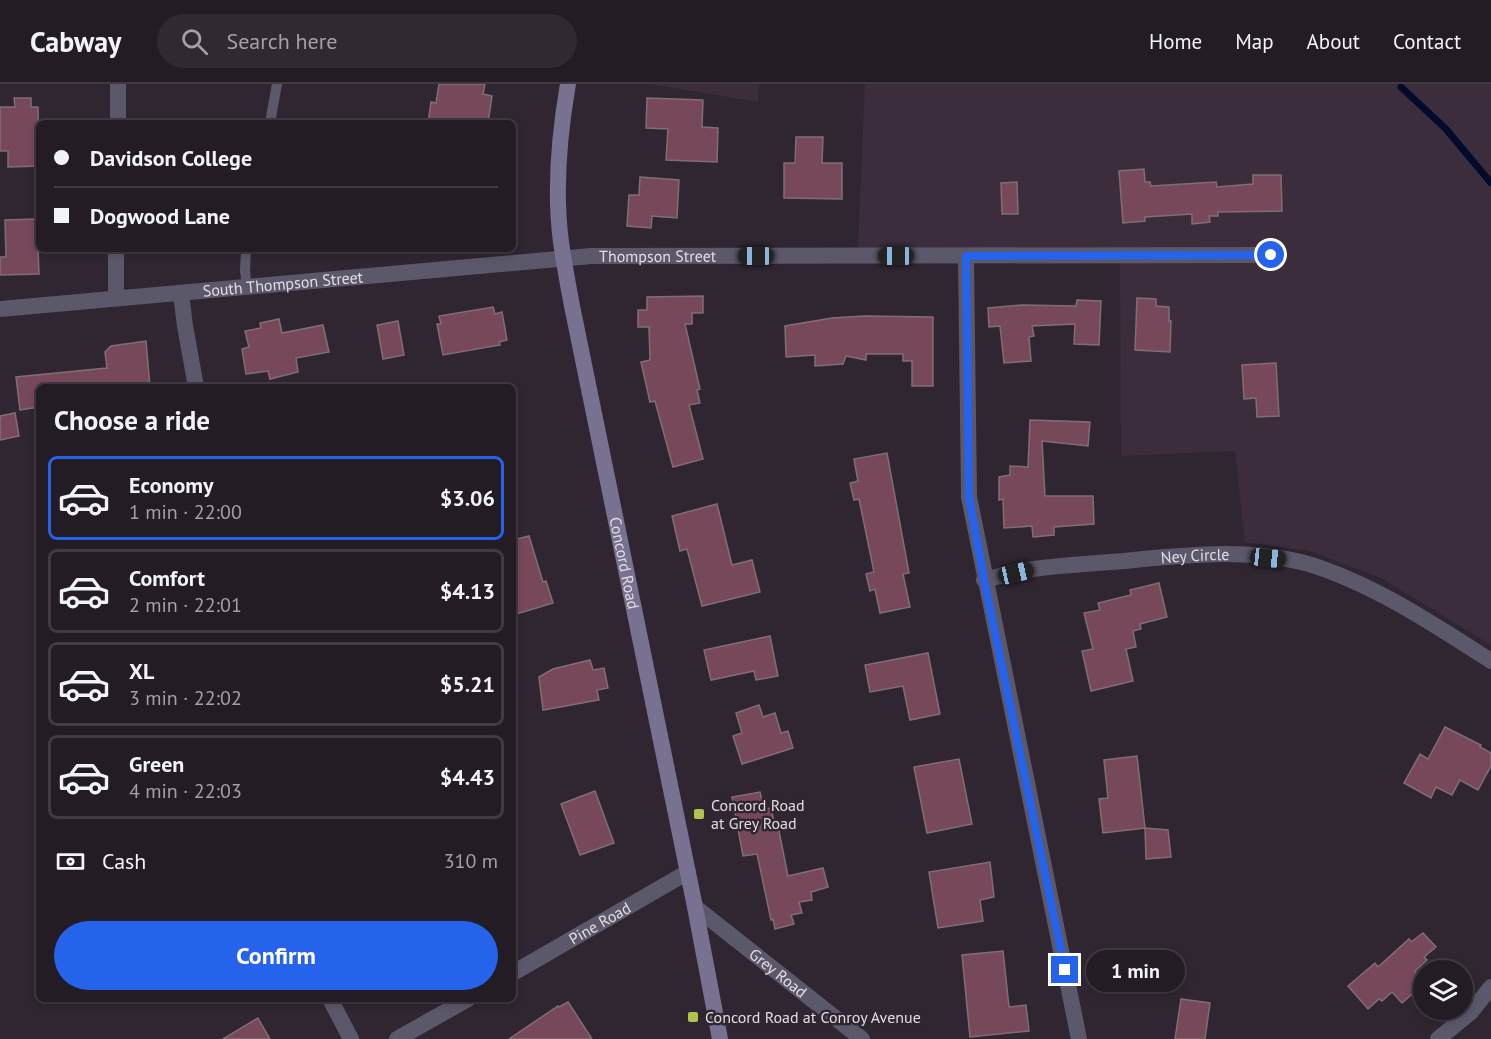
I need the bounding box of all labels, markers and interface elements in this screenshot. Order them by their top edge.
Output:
search box [157,14,577,68]
text: Cabway [30,23,121,60]
icon: search [178,25,211,58]
text: Search here [226,27,337,55]
text: Home [1149,28,1202,55]
text: Map [1235,28,1274,55]
text: About [1307,28,1360,55]
text: Contact [1393,28,1461,55]
text: Davidson College [90,144,252,172]
text: Dogwood Lane [90,202,230,230]
route start [1257,241,1284,268]
street label: Thompson Street [599,246,717,266]
car [738,247,774,265]
car [878,247,914,265]
street label: South Thompson Street [202,266,364,301]
text: Choose a ride [54,403,210,437]
icon: car [57,471,111,525]
text: Economy [129,471,213,499]
text: $3.06 [440,484,495,512]
text: 1 min · 22:00 [129,499,242,525]
street label: Concord Road [605,515,644,611]
street label: Ney Circle [1160,544,1229,567]
car [1249,547,1287,569]
car [996,560,1036,586]
icon: car [57,564,111,618]
text: Comfort [129,564,205,592]
text: $4.13 [440,577,495,605]
text: 2 min · 22:01 [129,592,242,618]
icon: car [57,657,111,711]
text: XL [129,657,154,685]
text: $5.21 [440,670,495,698]
text: 3 min · 22:02 [129,685,242,711]
icon: car [57,750,111,804]
text: Green [129,750,184,778]
text: $4.43 [440,763,495,791]
text: 4 min · 22:03 [129,778,242,804]
place label: Concord Road at Grey Road [711,795,805,833]
marker: Concord Road at Grey Road [692,807,706,821]
icon: cash [54,845,87,878]
text: Cash [102,847,146,875]
text: 310 m [444,848,498,874]
street label: Pine Road [565,897,634,949]
button: Confirm [54,921,498,990]
street label: Grey Road [745,944,811,1002]
callout: 1 min [1086,949,1185,991]
route end [1051,956,1078,983]
text: 1 min [1111,958,1160,984]
map controls [1413,960,1473,1020]
button: layers [1413,960,1473,1020]
place label: Concord Road at Conroy Avenue [705,1007,921,1027]
marker: Concord Road at Conroy Avenue [686,1010,700,1024]

